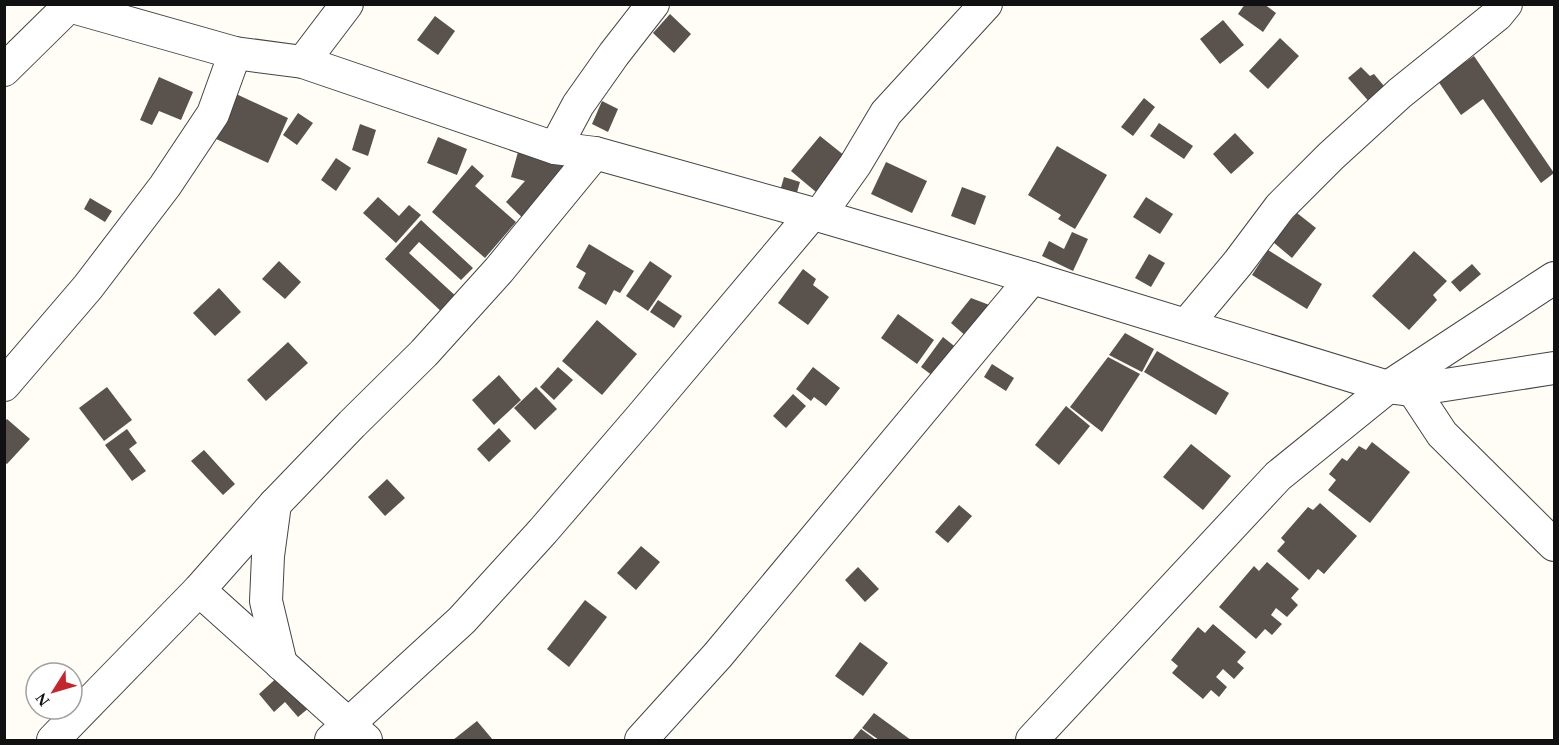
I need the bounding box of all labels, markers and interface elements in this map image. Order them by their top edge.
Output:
north arrow [24,661,84,721]
text: N [32,690,53,709]

